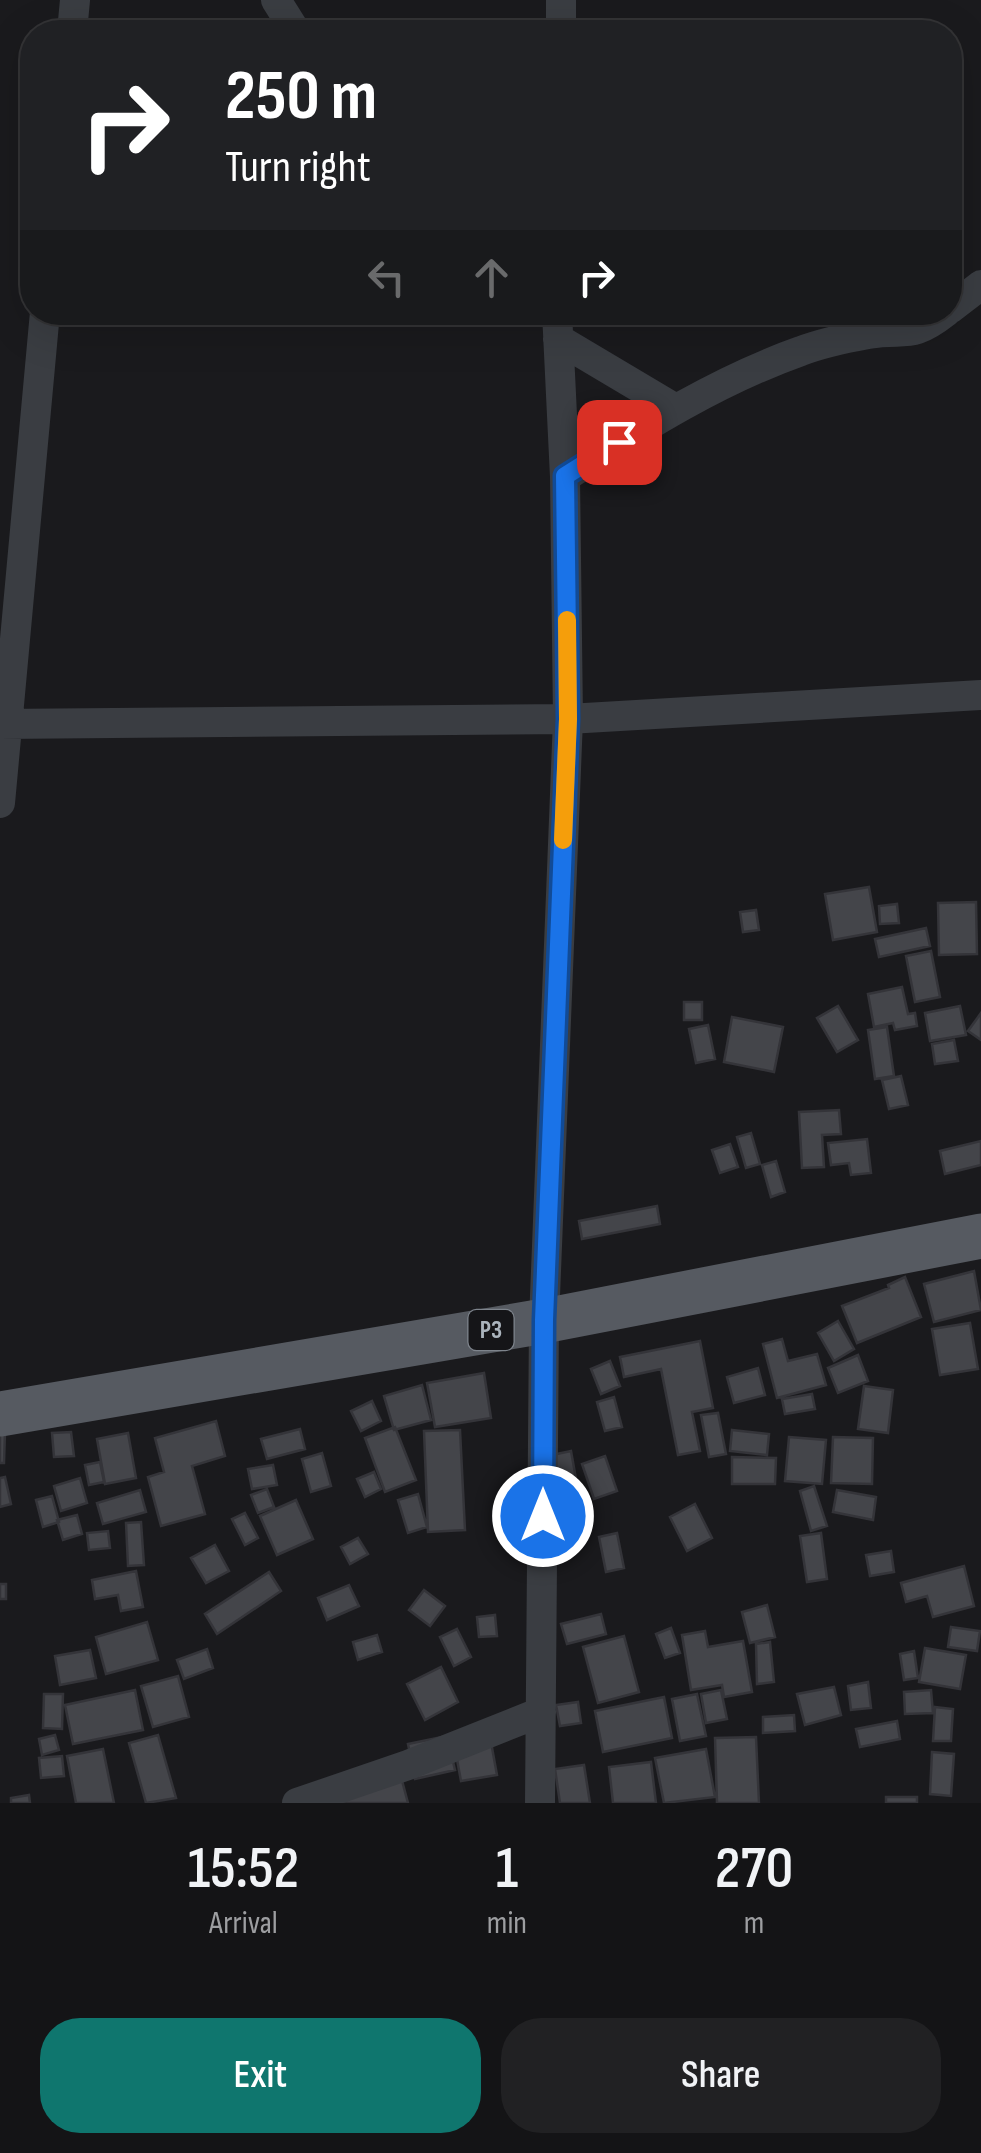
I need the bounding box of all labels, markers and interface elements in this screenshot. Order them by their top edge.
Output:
text: 250 m [225,55,377,139]
icon: right [60,60,190,190]
text: Turn right [225,140,371,195]
icon: left [359,250,414,305]
icon: ahead [464,250,519,305]
icon: right [569,250,624,305]
pin [577,400,662,485]
icon: arrive [592,415,647,470]
road number: P3 [468,1310,514,1350]
position arrow [491,1464,595,1568]
text: 15:52 [188,1833,299,1905]
text: 1 [496,1833,518,1905]
text: 270 [715,1833,793,1905]
text: Arrival [209,1904,278,1943]
text: min [487,1904,527,1943]
text: m [744,1904,764,1943]
button: Exit [40,2018,481,2133]
button: Share [501,2018,941,2133]

